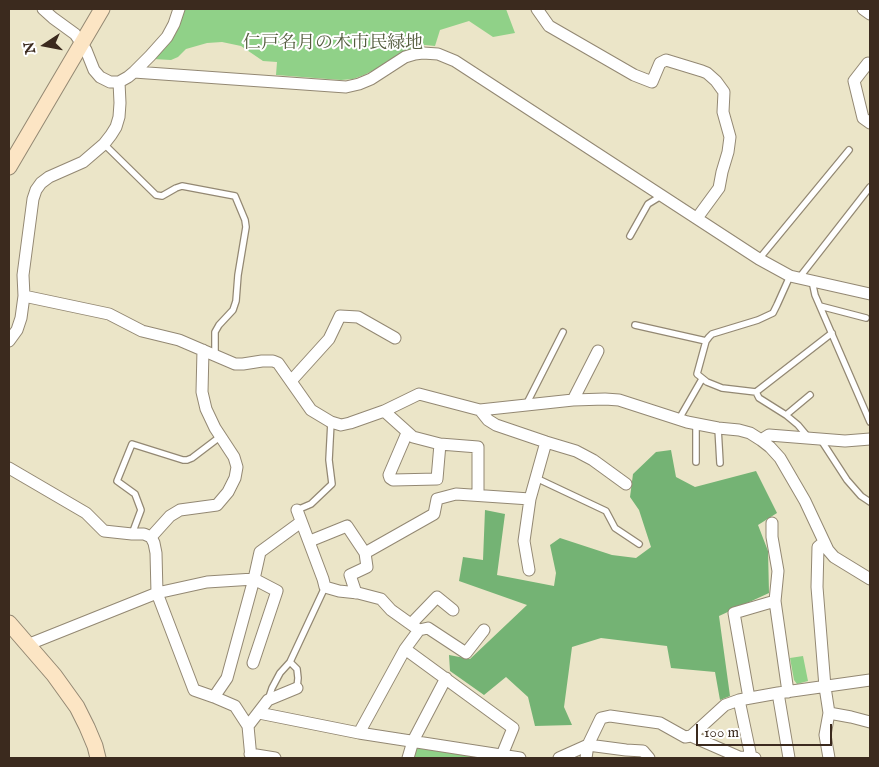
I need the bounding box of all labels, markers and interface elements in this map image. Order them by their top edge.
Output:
north arrow [20,20,70,70]
park label: 仁戸名月の木市民緑地 [243,33,423,55]
text: N [20,40,40,56]
scale bar [699,714,835,746]
text: 100 m [704,723,739,742]

